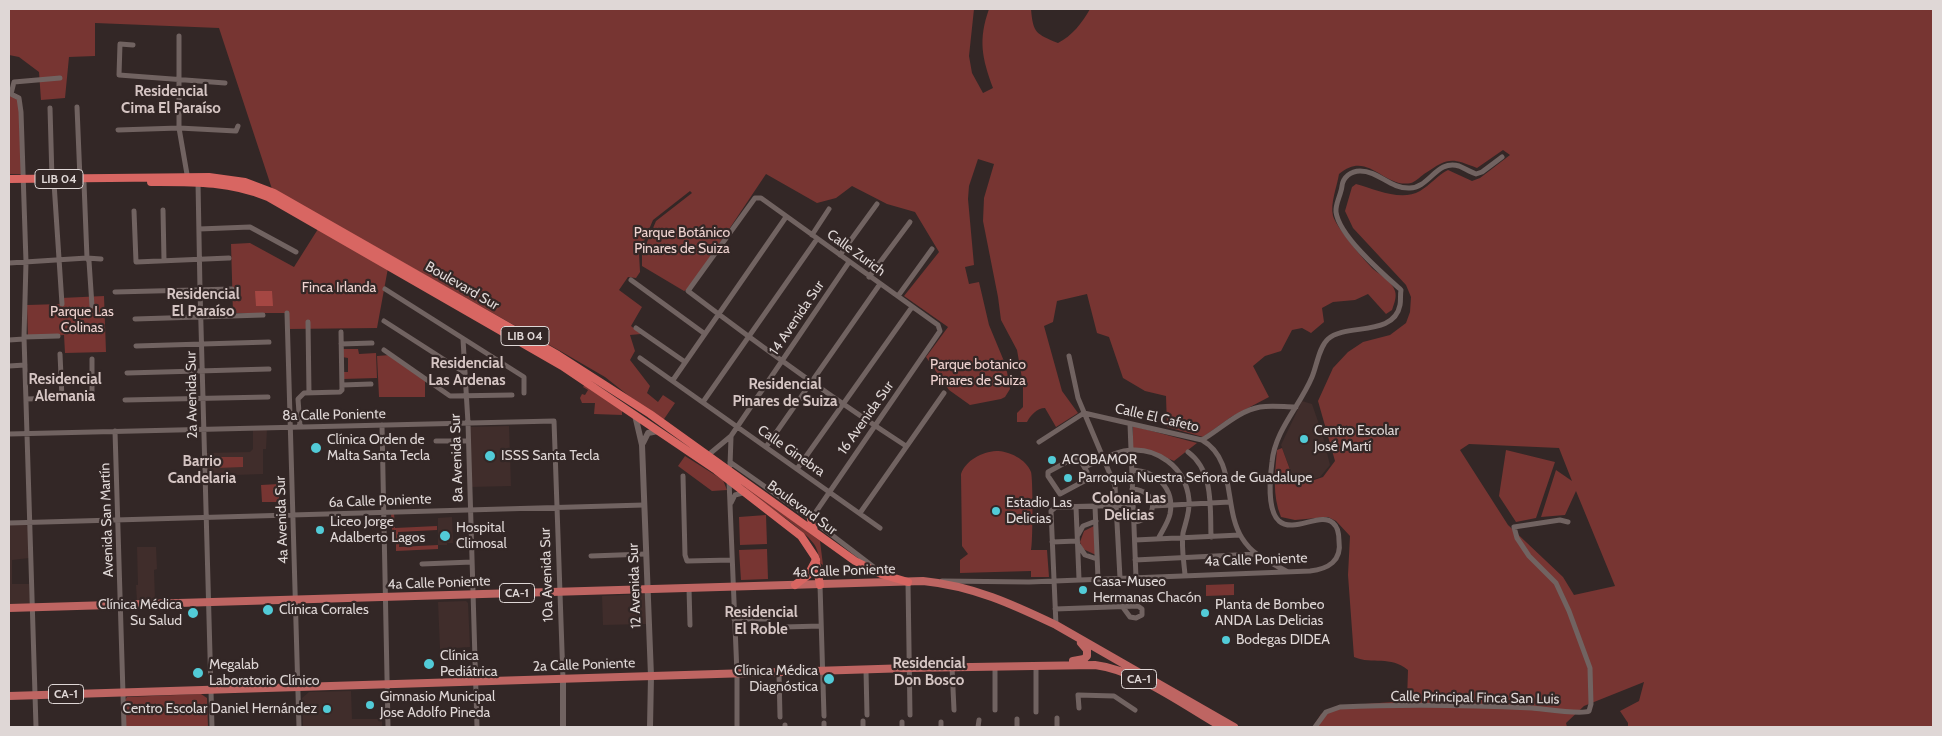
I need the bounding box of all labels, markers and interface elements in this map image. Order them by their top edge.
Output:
district label: Residencial Cima El Paraíso [121,83,221,118]
road number: LIB 04 [35,170,83,188]
park label: Parque Botánico Pinares de Suiza [634,225,730,258]
street label: Calle Zurich [824,226,888,280]
street label: Boulevard Sur [422,258,502,314]
street label: 14 Avenida Sur [766,278,828,358]
park label: Finca Irlanda [302,280,376,296]
district label: Residencial El Paraíso [166,286,240,321]
park label: Parque Las Colinas [50,304,114,336]
road number: LIB 04 [501,326,549,346]
street label: 2a Avenida Sur [183,351,201,439]
district label: Residencial Las Ardenas [428,355,506,390]
park label: Parque botanico Pinares de Suiza [930,357,1026,390]
district label: Residencial Alemania [28,371,102,406]
district label: Residencial Pinares de Suiza [732,376,838,411]
street label: 16 Avenida Sur [834,378,898,458]
street label: Calle El Cafeto [1113,400,1201,436]
street label: 8a Calle Poniente [282,406,386,424]
street label: 8a Avenida Sur [447,413,467,503]
street label: Calle Ginebra [754,422,828,480]
place label: Centro Escolar José Martí [1314,423,1399,456]
place label: Clínica Orden de Malta Santa Tecla [327,432,430,464]
marker: Centro Escolar José Martí [1298,433,1310,445]
marker: Clínica Orden de Malta Santa Tecla [309,441,323,455]
place label: ISSS Santa Tecla [501,448,599,464]
marker: ISSS Santa Tecla [483,449,497,463]
place label: ACOBAMOR [1062,452,1137,468]
district label: Barrio Candelaria [168,453,236,488]
marker: ACOBAMOR [1046,454,1058,466]
street label: Avenida San Martín [97,463,117,577]
place label: Parroquia Nuestra Señora de Guadalupe [1078,470,1312,486]
marker: Parroquia Nuestra Señora de Guadalupe [1062,472,1074,484]
street label: 4a Avenida Sur [272,476,292,564]
street label: Boulevard Sur [764,477,840,539]
district label: Colonia Las Delicias [1092,490,1166,525]
street label: 6a Calle Poniente [328,491,432,511]
place label: Estadio Las Delicias [1006,495,1072,528]
marker: Estadio Las Delicias [990,505,1002,517]
place label: Liceo Jorge Adalberto Lagos [330,514,425,546]
place label: Hospital Climosal [456,520,507,552]
marker: Liceo Jorge Adalberto Lagos [314,524,326,536]
street label: 10a Avenida Sur [537,527,557,623]
marker: Hospital Climosal [438,529,452,543]
street label: 12 Avenida Sur [625,543,645,629]
street label: 4a Calle Poniente [1204,550,1308,570]
street label: 4a Calle Poniente [792,561,896,581]
street label: 4a Calle Poniente [387,573,491,593]
place label: Casa-Museo Hermanas Chacón [1093,574,1201,606]
road number: CA-1 [500,584,534,602]
marker: Casa-Museo Hermanas Chacón [1077,584,1089,596]
place label: Clínica Médica Su Salud [98,597,182,630]
place label: Planta de Bombeo ANDA Las Delicias [1215,597,1324,630]
place label: Clínica Corrales [279,602,369,618]
marker: Clínica Corrales [261,603,275,617]
district label: Residencial El Roble [724,604,798,639]
marker: Clínica Médica Su Salud [186,606,200,620]
marker: Planta de Bombeo ANDA Las Delicias [1199,607,1211,619]
place label: Bodegas DIDEA [1236,632,1330,648]
marker: Bodegas DIDEA [1220,634,1232,646]
place label: Clínica Pediátrica [440,648,497,680]
street label: 2a Calle Poniente [533,655,635,675]
district label: Residencial Don Bosco [892,655,966,690]
place label: Megalab Laboratorio Clínico [209,657,319,690]
marker: Clínica Pediátrica [422,657,436,671]
place label: Clínica Médica Diagnóstica [734,663,818,696]
marker: Megalab Laboratorio Clínico [191,666,205,680]
road number: CA-1 [1122,670,1156,689]
marker: Clínica Médica Diagnóstica [822,672,836,686]
road number: CA-1 [48,684,84,704]
street label: Calle Principal Finca San Luis [1390,688,1560,708]
place label: Gimnasio Municipal Jose Adolfo Pineda [380,689,495,722]
marker: Gimnasio Municipal Jose Adolfo Pineda [364,699,376,711]
place label: Centro Escolar Daniel Hernández [122,701,317,717]
marker: Centro Escolar Daniel Hernández [321,703,333,715]

